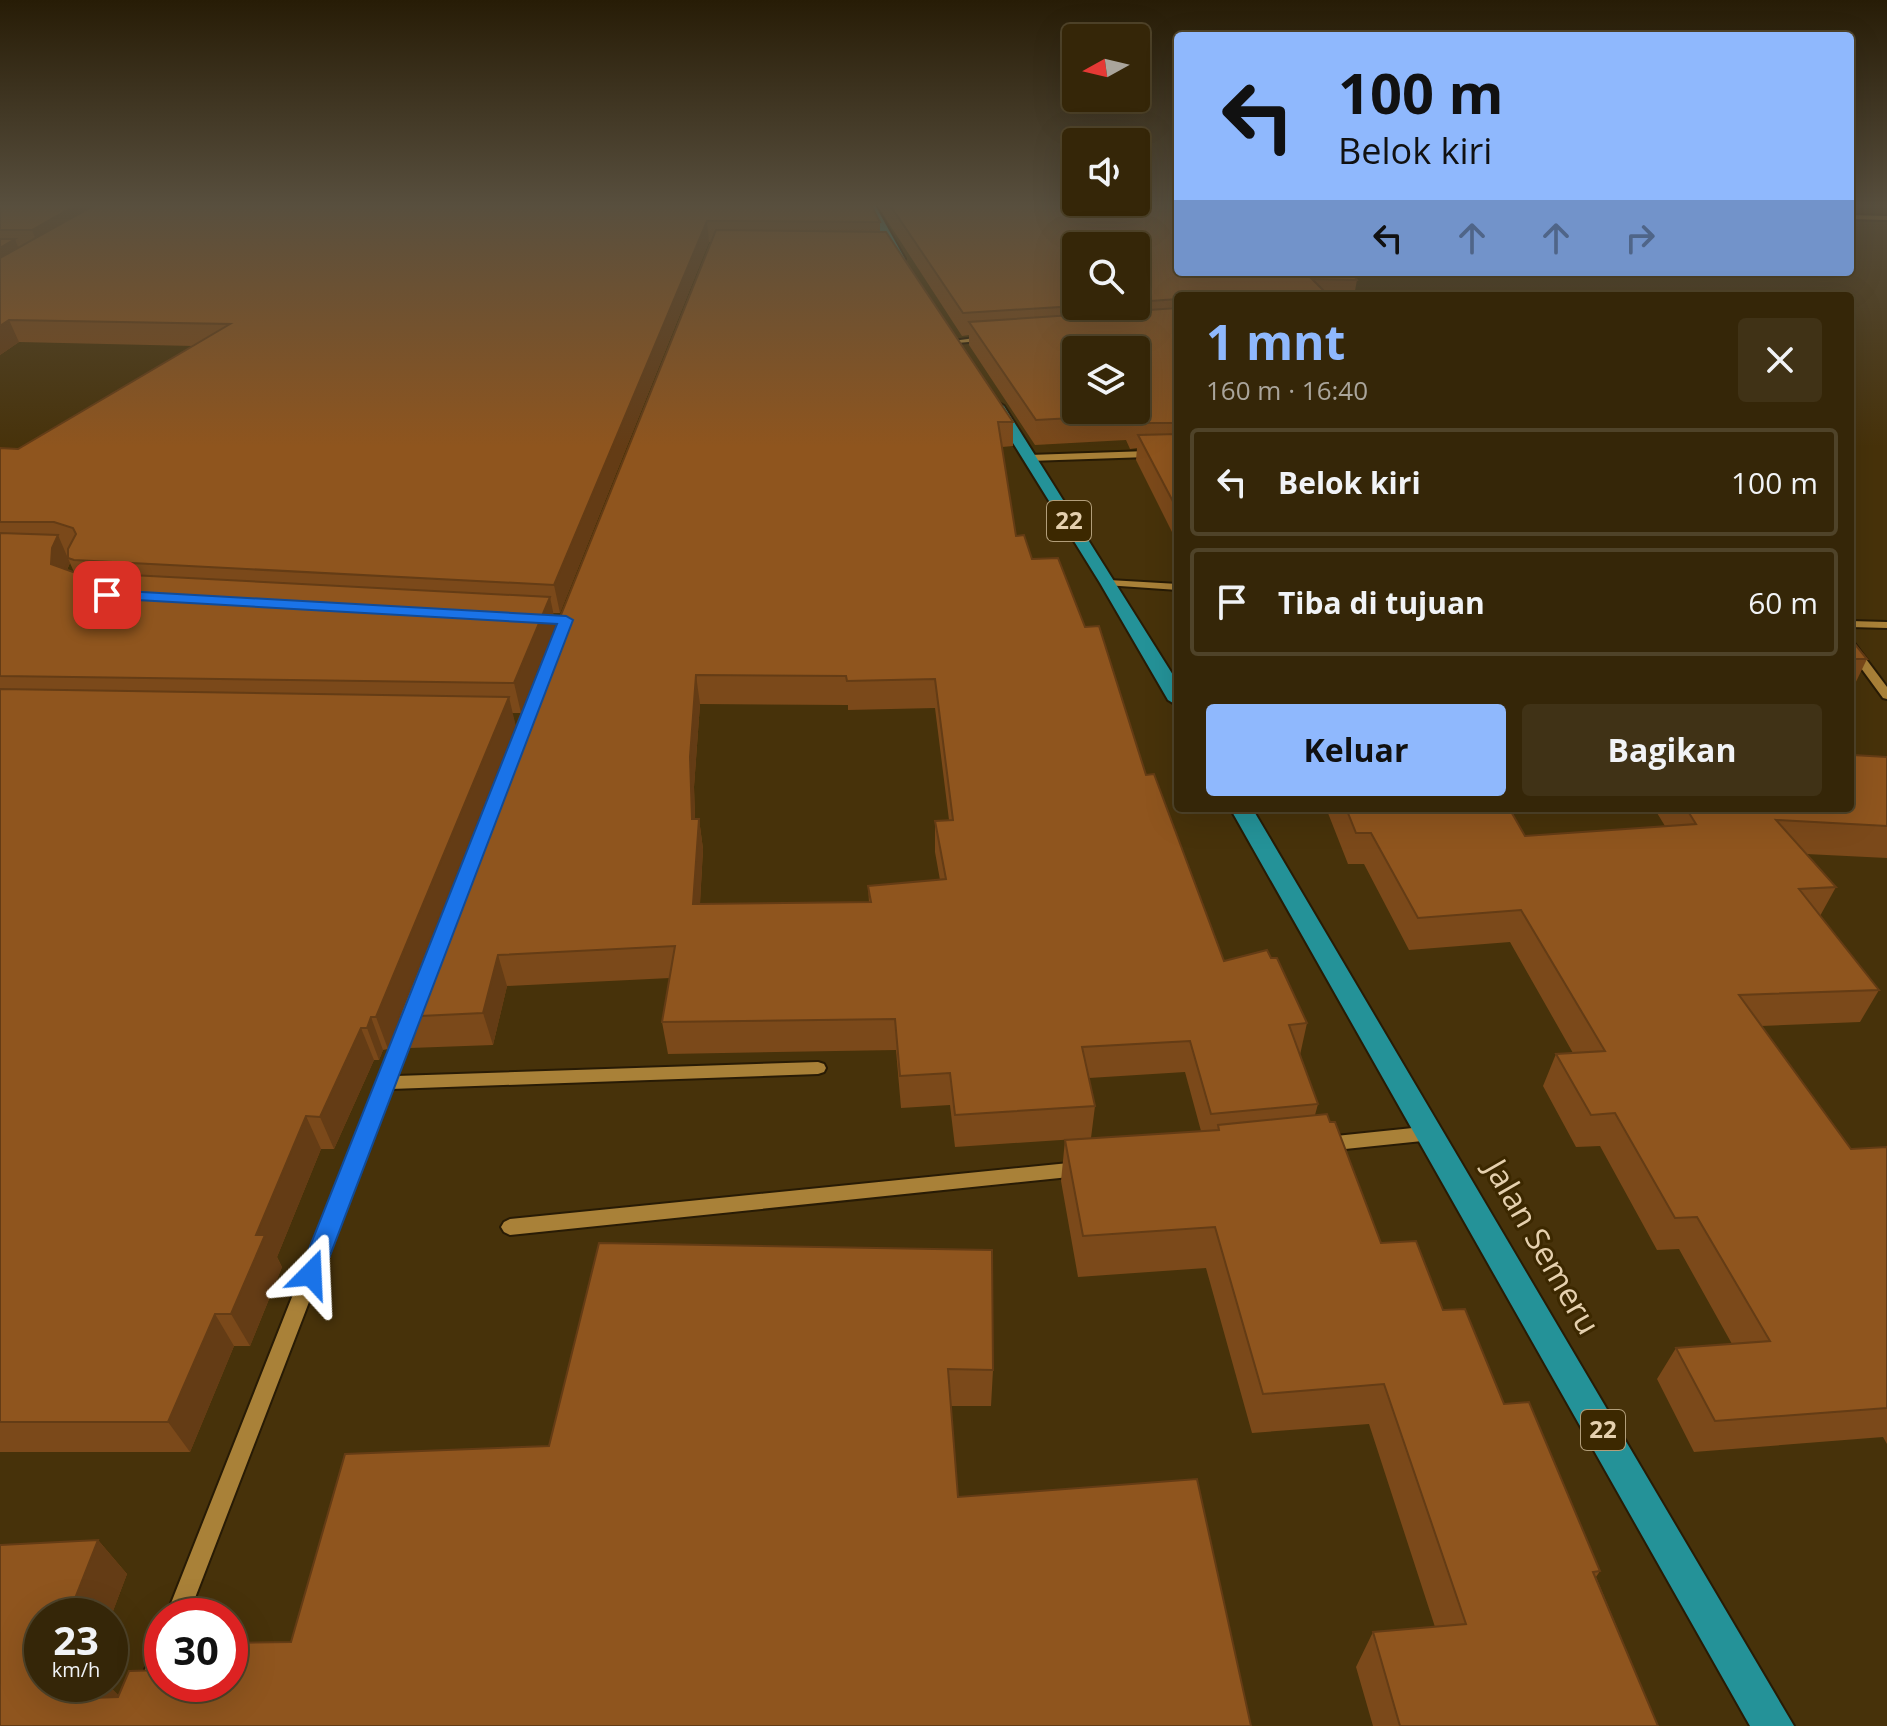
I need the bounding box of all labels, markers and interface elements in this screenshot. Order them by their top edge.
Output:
north arrow [1062,24,1150,112]
map controls [1062,24,1150,424]
text: 100 m [1338,54,1504,130]
icon: left [1206,64,1310,168]
text: Belok kiri [1338,126,1492,175]
button: sound [1062,128,1150,216]
icon: left [1366,216,1410,260]
icon: ahead [1450,216,1494,260]
icon: ahead [1534,216,1578,260]
icon: right [1618,216,1662,260]
button: search [1062,232,1150,320]
text: 1 mnt [1206,309,1345,374]
button: close [1738,318,1822,402]
button: layers [1062,336,1150,424]
text: 160 m · 16:40 [1206,372,1368,408]
icon: left [1210,460,1254,504]
text: Belok kiri [1278,462,1421,503]
text: 100 m [1731,462,1818,503]
road number: 22 [1047,501,1091,541]
pin [73,561,141,629]
icon: arrive [85,573,129,617]
icon: arrive [1210,580,1254,624]
text: Tiba di tujuan [1278,582,1485,623]
text: 60 m [1748,582,1818,623]
button: Keluar [1206,704,1506,796]
button: Bagikan [1522,704,1822,796]
street label: Jalan Semeru [1474,1148,1611,1342]
position arrow [269,1232,353,1316]
road number: 22 [1581,1410,1625,1450]
speed limit sign: 30 [144,1598,248,1702]
text: 23 [53,1612,99,1667]
text: km/h [52,1656,100,1683]

